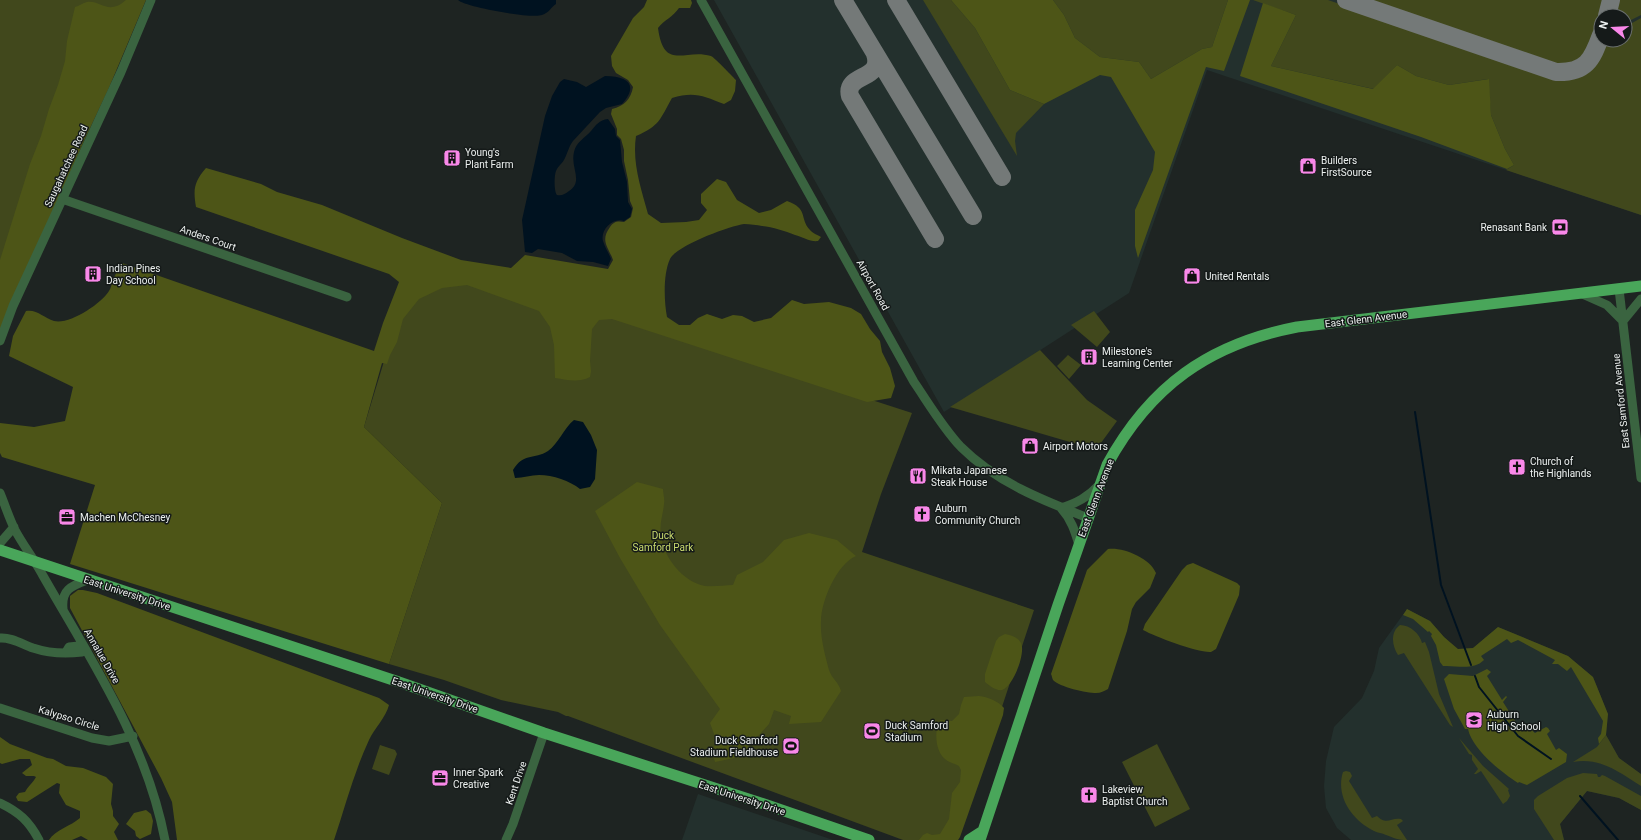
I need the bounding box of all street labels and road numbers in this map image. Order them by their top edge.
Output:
street label: Saugahatchee Road [42,123,90,209]
street label: Anders Court [178,223,238,253]
street label: Airport Road [855,258,891,312]
street label: East Glenn Avenue [1324,308,1408,330]
street label: East Samford Avenue [1611,353,1631,449]
street label: East Glenn Avenue [1076,457,1116,539]
street label: East University Drive [82,574,172,612]
street label: Annalue Drive [82,627,122,685]
street label: East University Drive [390,675,480,715]
street label: Kalypso Circle [37,704,101,732]
street label: Kent Drive [503,760,529,806]
street label: East University Drive [697,779,787,817]

